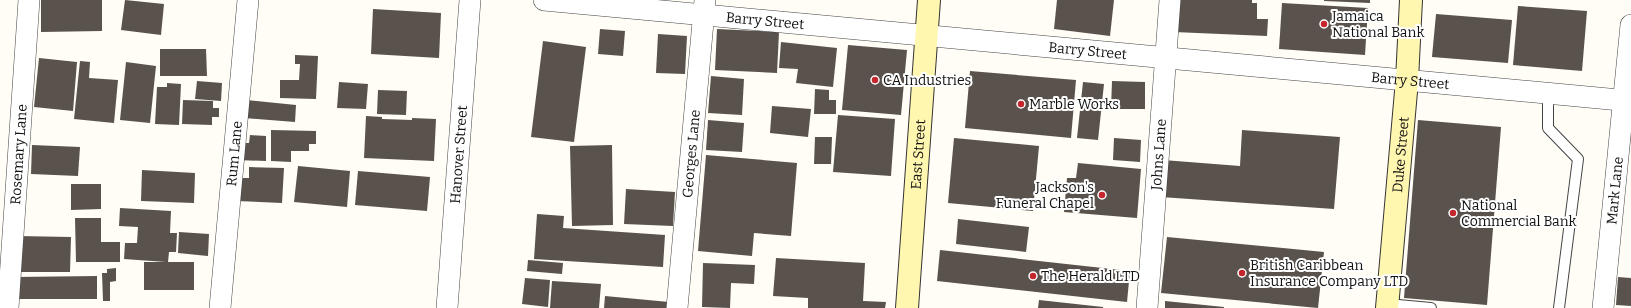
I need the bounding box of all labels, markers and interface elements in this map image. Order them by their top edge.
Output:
place label: Jamaica National Bank [1331,8,1424,41]
street label: Barry Street [725,9,805,33]
marker: Jamaica National Bank [1319,19,1329,29]
street label: Barry Street [1048,39,1128,63]
street label: Barry Street [1370,69,1450,93]
place label: CA Industries [883,72,971,89]
marker: CA Industries [870,75,880,85]
place label: Marble Works [1029,96,1119,113]
marker: Marble Works [1016,99,1026,109]
street label: Rosemary Lane [7,104,31,205]
street label: Hanover Street [447,105,471,204]
street label: Georges Lane [679,109,704,199]
street label: Duke Street [1389,116,1413,193]
street label: Johns Lane [1148,118,1170,192]
street label: East Street [907,119,929,190]
street label: Rum Lane [223,120,246,187]
street label: Mark Lane [1603,156,1627,225]
place label: Jackson's Funeral Chapel [996,179,1094,212]
marker: Jackson's Funeral Chapel [1097,190,1107,200]
place label: National Commercial Bank [1461,197,1577,230]
marker: National Commercial Bank [1448,208,1458,218]
place label: British Caribbean Insurance Company LTD [1250,257,1408,290]
place label: The Herald LTD [1041,268,1140,285]
marker: British Caribbean Insurance Company LTD [1237,268,1247,278]
marker: The Herald LTD [1028,271,1038,281]

